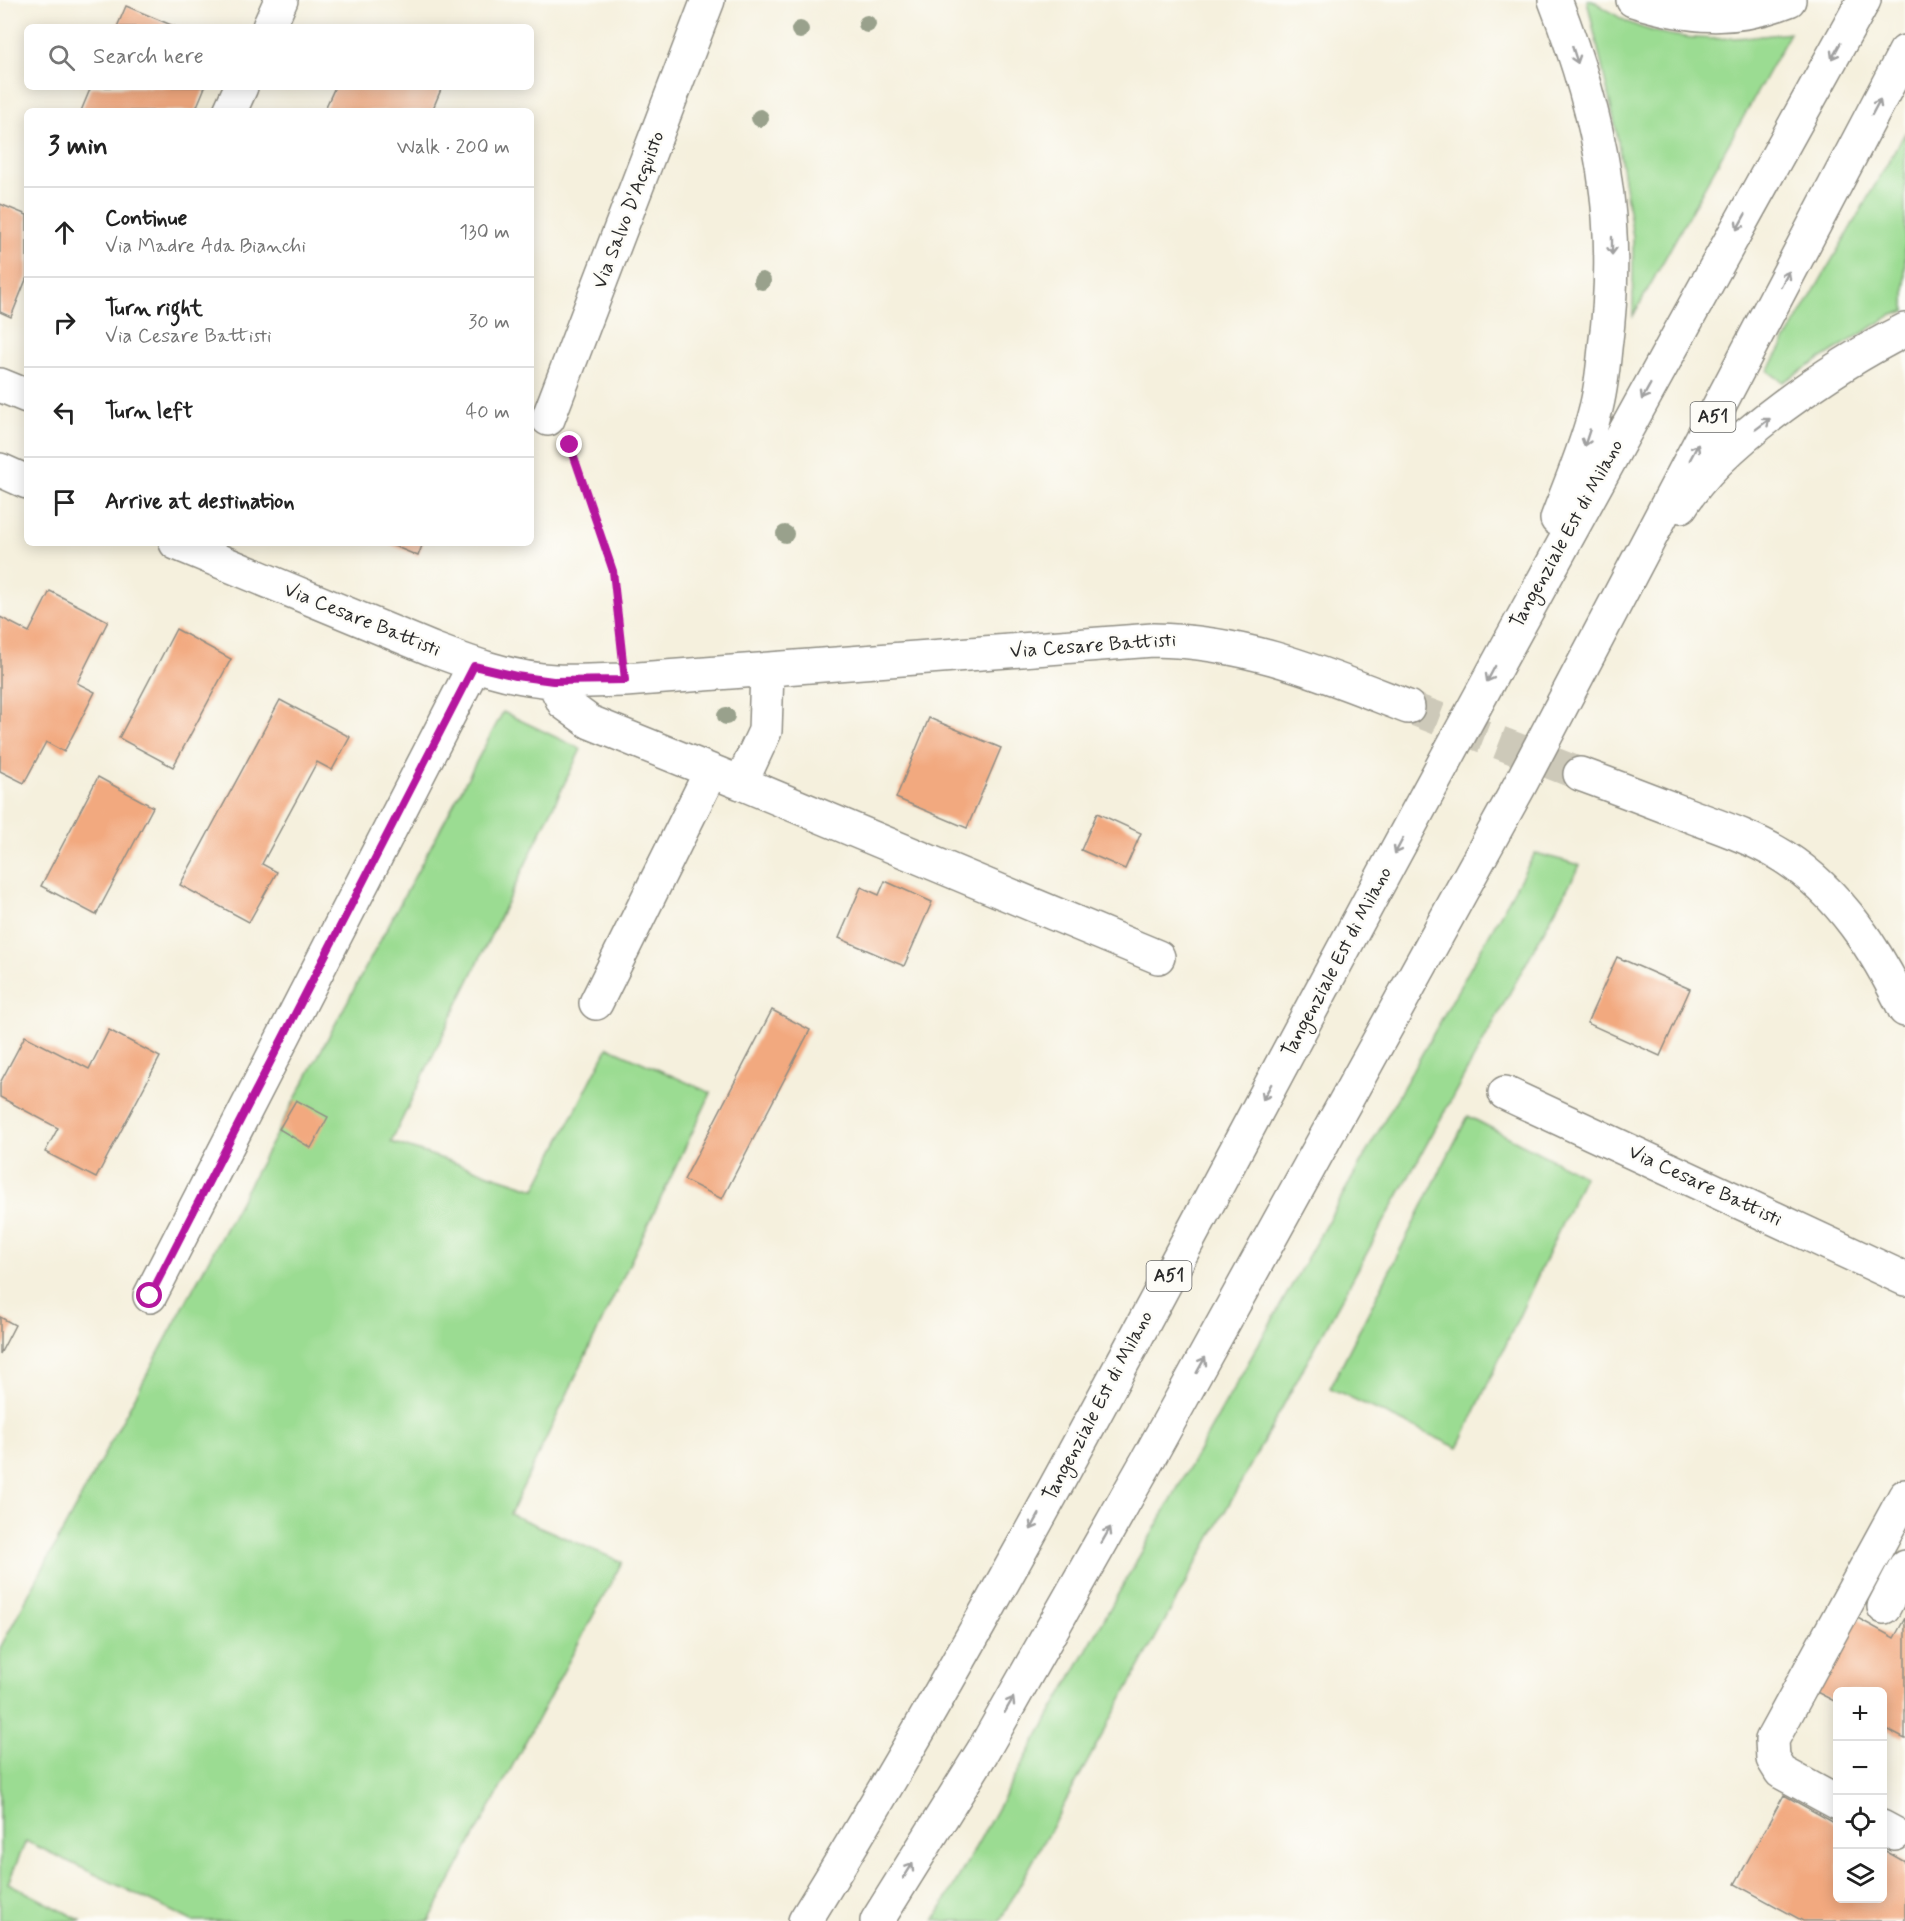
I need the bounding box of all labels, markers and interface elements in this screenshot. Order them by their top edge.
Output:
search box [24,24,534,90]
icon: search [45,41,78,74]
one-way arrow [1830,42,1842,59]
text: Search here [93,43,204,71]
one-way arrow [1570,45,1581,64]
one-way arrow [1870,99,1882,116]
street label: Via Salvo D'Acquisto [586,127,672,293]
text: 3 min [48,130,108,164]
text: Walk · 200 m [397,134,510,161]
text: Continue [105,205,187,233]
one-way arrow [1735,212,1746,230]
icon: ahead [48,216,81,249]
text: 130 m [459,219,510,246]
text: Via Madre Ada Bianchi [105,233,306,260]
one-way arrow [1606,235,1618,255]
one-way arrow [1780,271,1791,289]
text: Turn right [105,295,203,323]
icon: right [48,306,81,339]
text: 30 m [468,309,510,336]
text: Via Cesare Battisti [105,323,272,350]
one-way arrow [1640,383,1652,400]
icon: left [48,396,81,429]
text: Turn left [105,398,193,426]
text: 40 m [466,399,510,426]
road number: A51 [1690,402,1736,432]
one-way arrow [1754,417,1770,430]
one-way arrow [1580,428,1591,447]
route end [556,431,582,457]
street label: Tangenziale Est di Milano [1504,435,1631,634]
one-way arrow [1689,443,1701,461]
icon: arrive [48,486,81,519]
text: Arrive at destination [105,488,295,516]
street label: Via Cesare Battisti [280,576,444,664]
street label: Via Cesare Battisti [1009,627,1177,665]
one-way arrow [1484,664,1496,682]
one-way arrow [1393,836,1404,854]
street label: Tangenziale Est di Milano [1275,862,1400,1063]
one-way arrow [1261,1082,1272,1100]
street label: Via Cesare Battisti [1624,1139,1786,1233]
road number: A51 [1146,1261,1192,1291]
route start [136,1282,162,1308]
street label: Tangenziale Est di Milano [1036,1306,1161,1507]
one-way arrow [1195,1357,1207,1374]
one-way arrow [1029,1513,1041,1530]
one-way arrow [1100,1527,1112,1544]
map controls [1833,1687,1887,1903]
button: + [1833,1687,1887,1741]
one-way arrow [1004,1696,1015,1714]
button: − [1833,1741,1887,1795]
button: locate [1833,1795,1887,1849]
button: layers [1833,1849,1887,1903]
one-way arrow [902,1863,914,1880]

